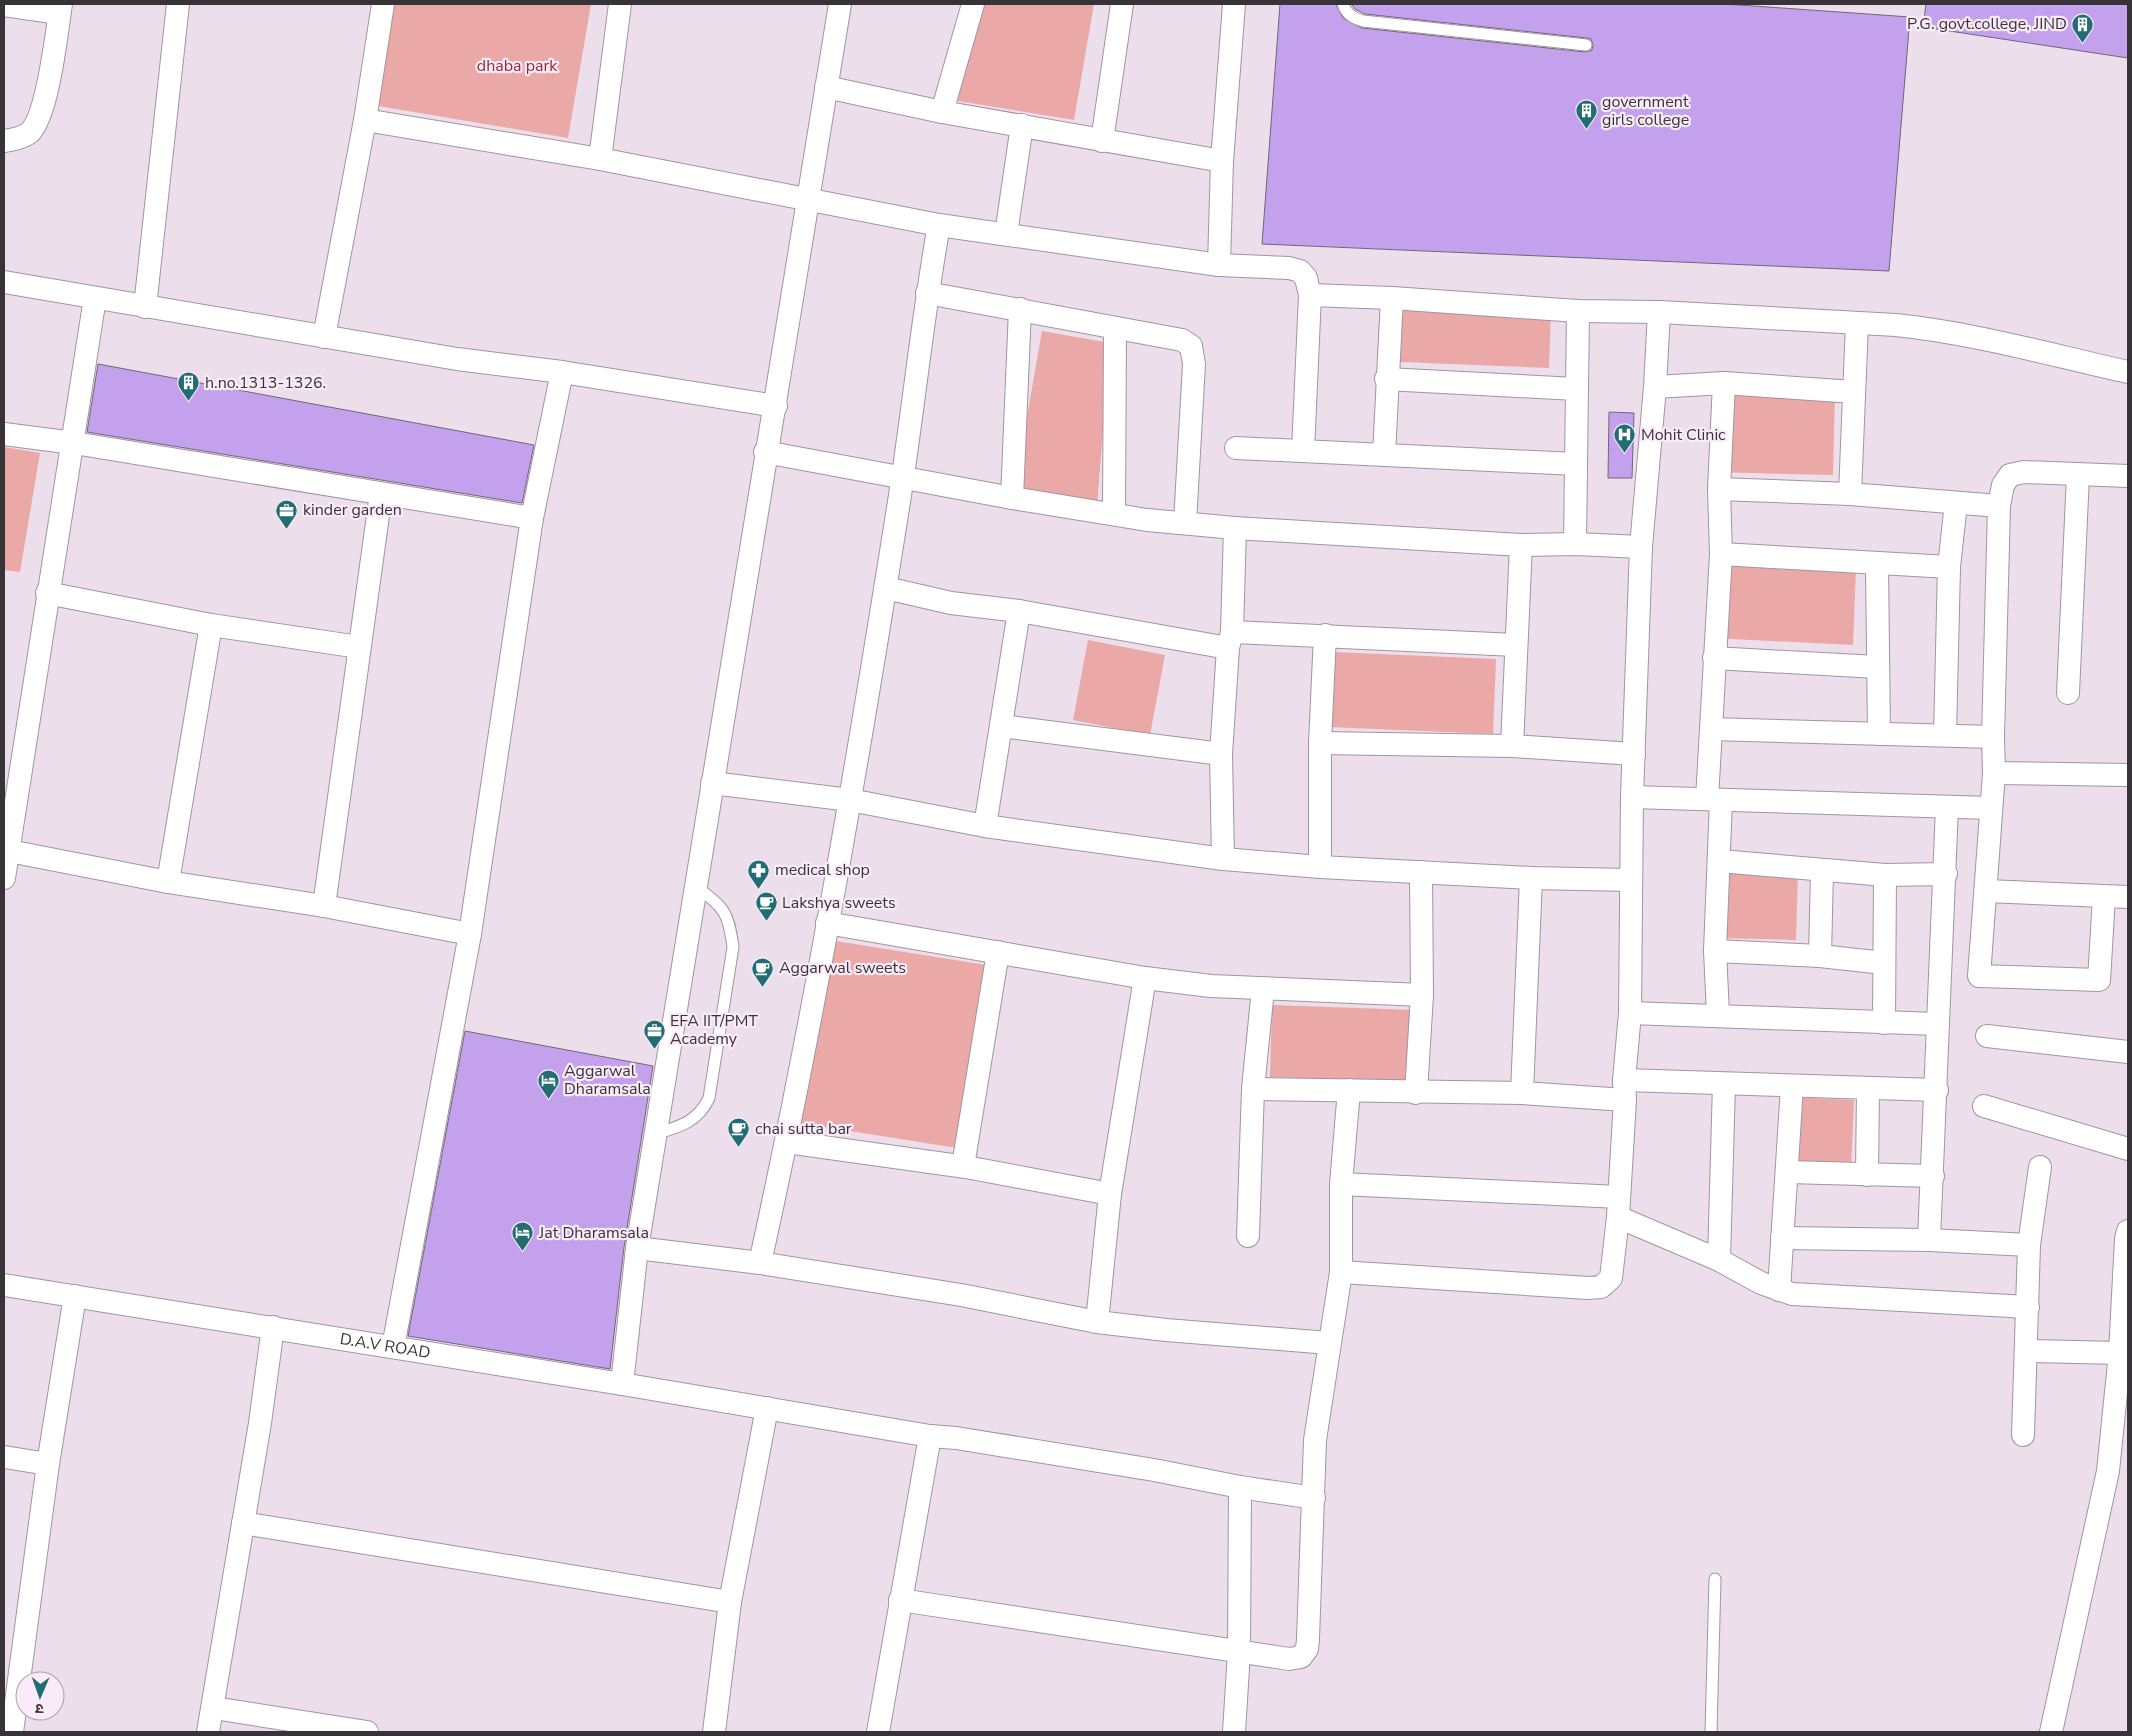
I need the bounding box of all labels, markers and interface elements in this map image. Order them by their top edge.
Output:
building icon: P.G. govt.college, JIND [2071,12,2095,43]
place label: P.G. govt.college, JIND [1907,13,2067,35]
park label: dhaba park [477,55,558,77]
place label: government girls college [1602,91,1689,131]
building icon: government girls college [1574,99,1598,130]
building icon: h.no.1313-1326. [177,371,201,402]
place label: h.no.1313-1326. [205,372,326,394]
hospital icon: Mohit Clinic [1613,423,1637,454]
place label: Mohit Clinic [1641,424,1726,446]
office icon: kinder garden [275,498,299,529]
place label: kinder garden [303,499,402,521]
pharmacy icon: medical shop [747,858,771,889]
place label: medical shop [775,859,870,881]
cafe icon: Lakshya sweets [754,891,778,922]
place label: Lakshya sweets [782,892,896,914]
cafe icon: Aggarwal sweets [751,956,775,987]
place label: Aggarwal sweets [779,957,906,979]
place label: EFA IIT/PMT Academy [670,1010,758,1050]
office icon: EFA IIT/PMT Academy [642,1018,666,1049]
place label: Aggarwal Dharamsala [564,1060,651,1100]
hotel icon: Aggarwal Dharamsala [536,1068,560,1099]
cafe icon: chai sutta bar [727,1117,751,1148]
place label: chai sutta bar [755,1118,852,1140]
hotel icon: Jat Dharamsala [511,1221,535,1252]
place label: Jat Dharamsala [538,1222,649,1244]
street label: D.A.V ROAD [338,1328,432,1364]
north arrow [15,1671,65,1721]
text: उ [34,1699,44,1718]

